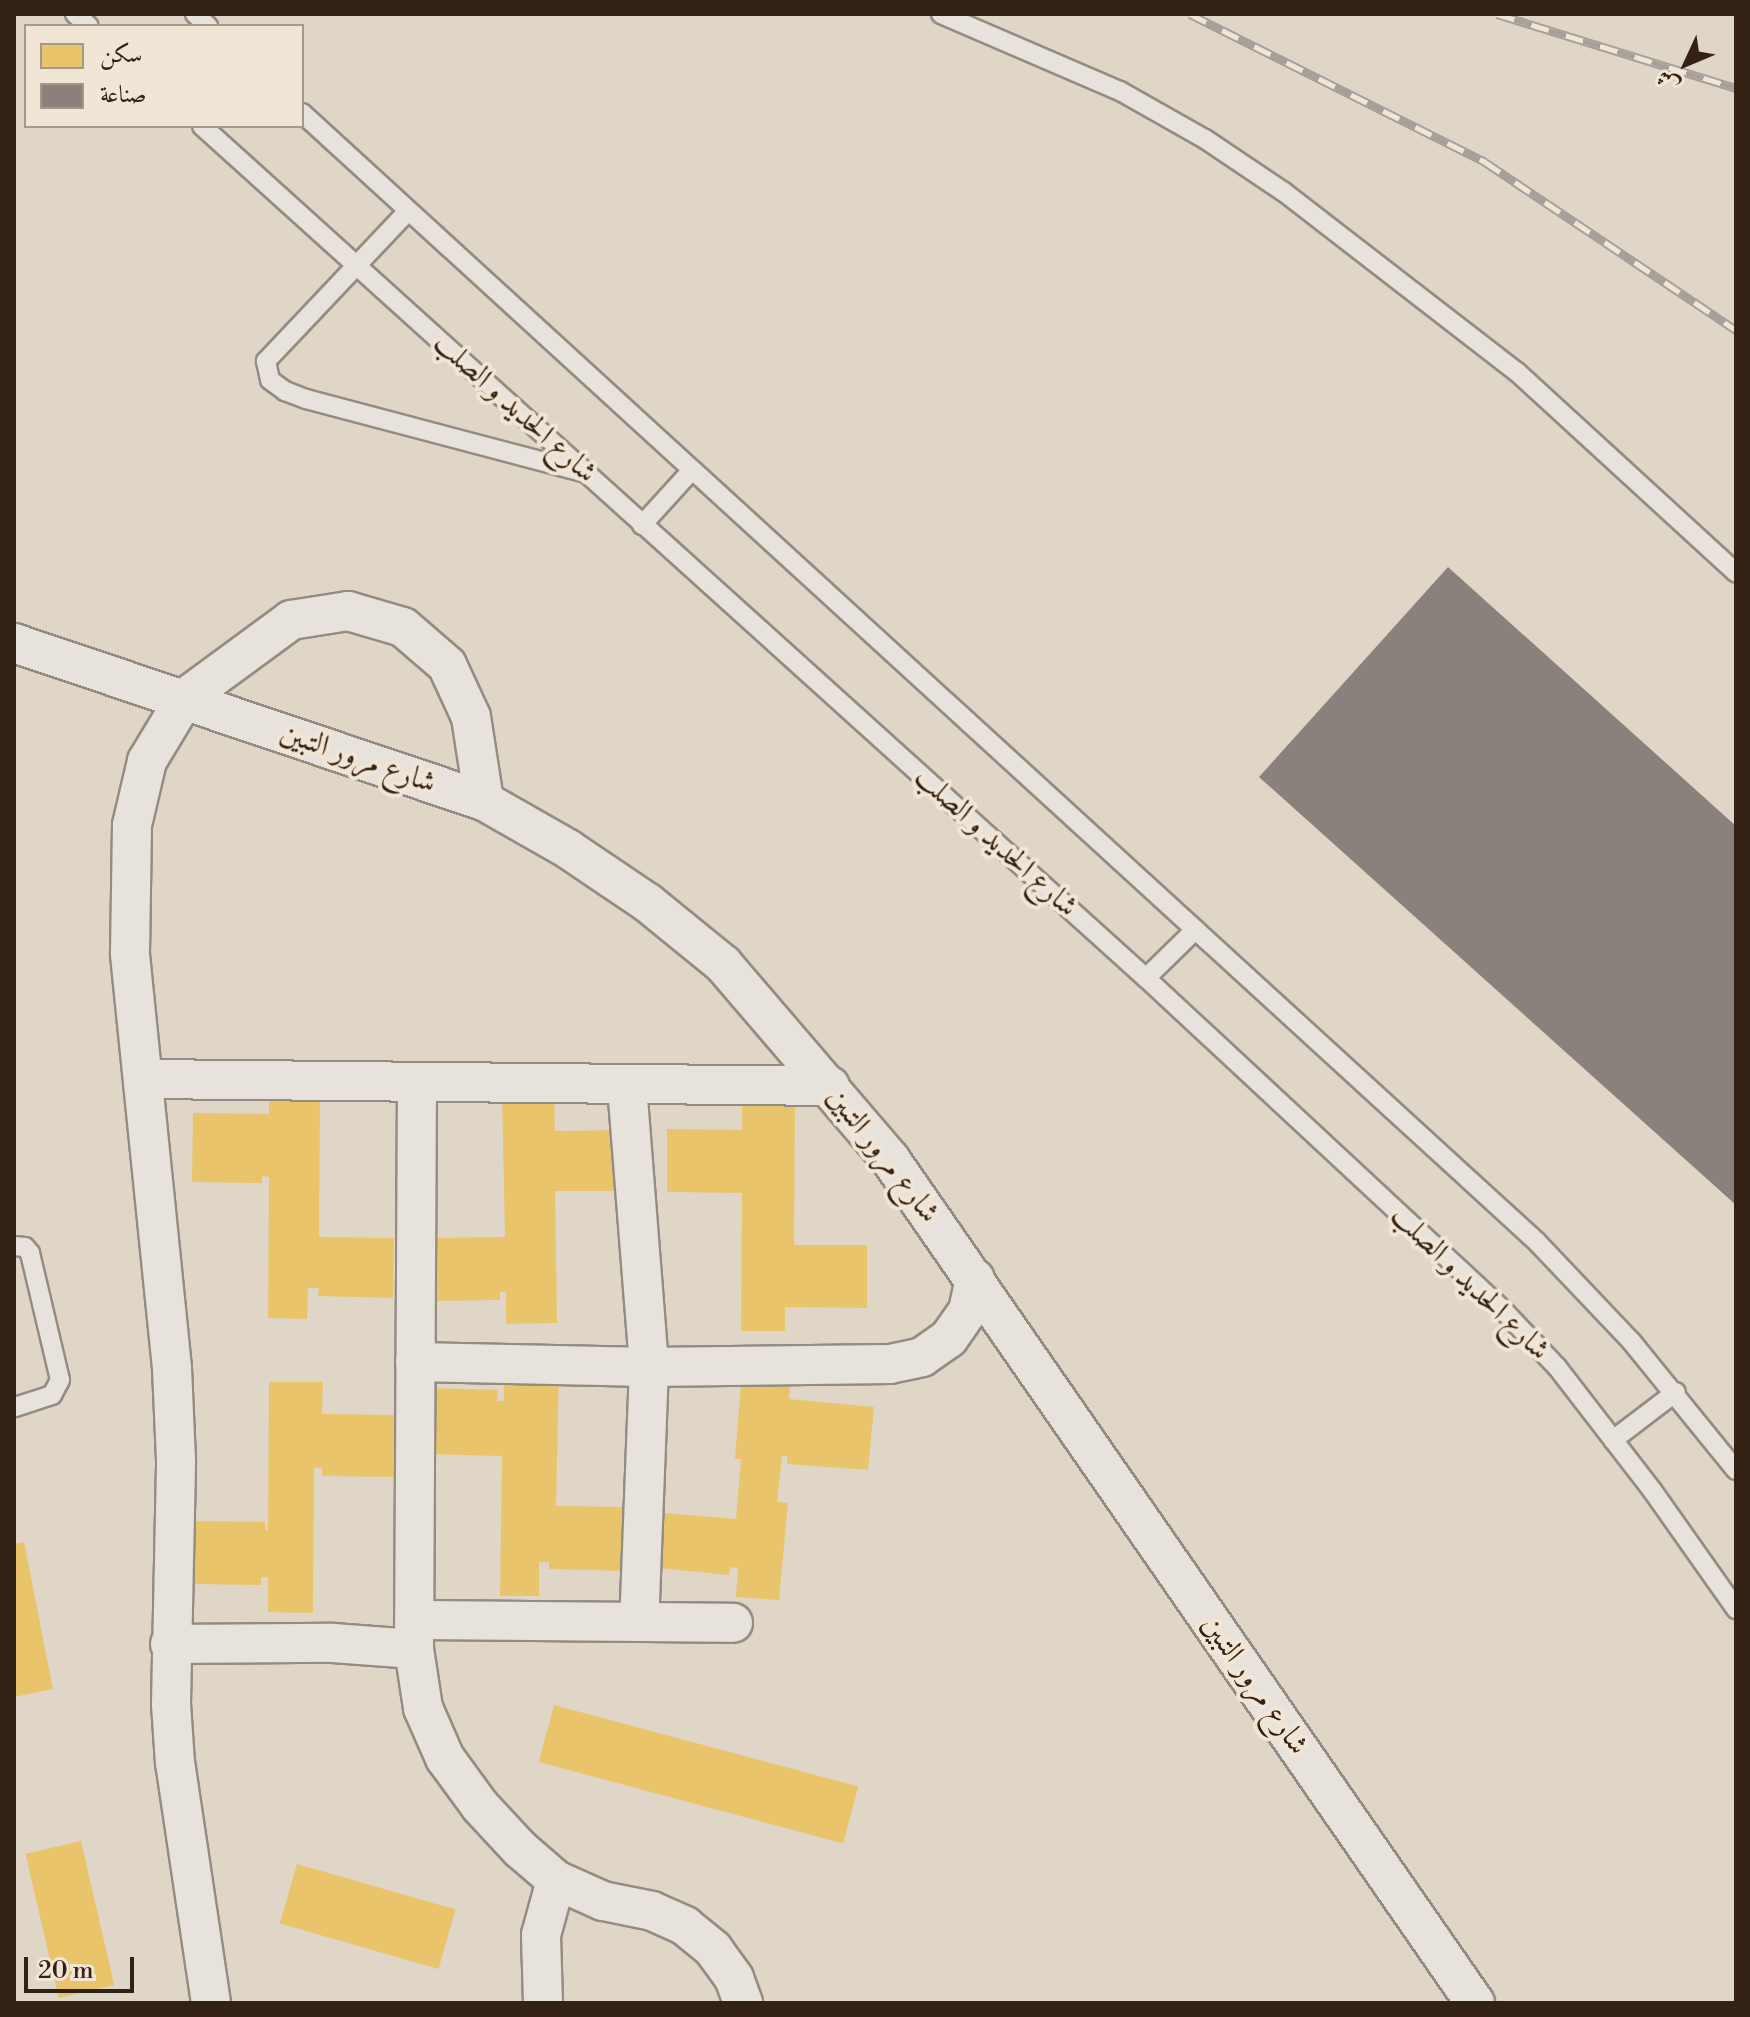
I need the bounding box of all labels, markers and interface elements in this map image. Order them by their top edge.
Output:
legend [24,24,304,128]
north arrow [1646,24,1726,104]
text: سكن [100,40,143,70]
text: ش [1651,64,1686,98]
text: صناعة [100,80,147,110]
street label: شارع الحديد و الصلب [426,325,604,491]
street label: شارع مرور التبين [275,715,441,801]
street label: شارع الحديد و الصلب [907,759,1085,925]
street label: شارع مرور التبين [819,1080,947,1230]
street label: شارع الحديد و الصلب [1383,1198,1557,1368]
street label: شارع مرور التبين [1194,1608,1316,1762]
scale bar [28,1941,138,1991]
text: 20 m [38,1956,94,1986]

